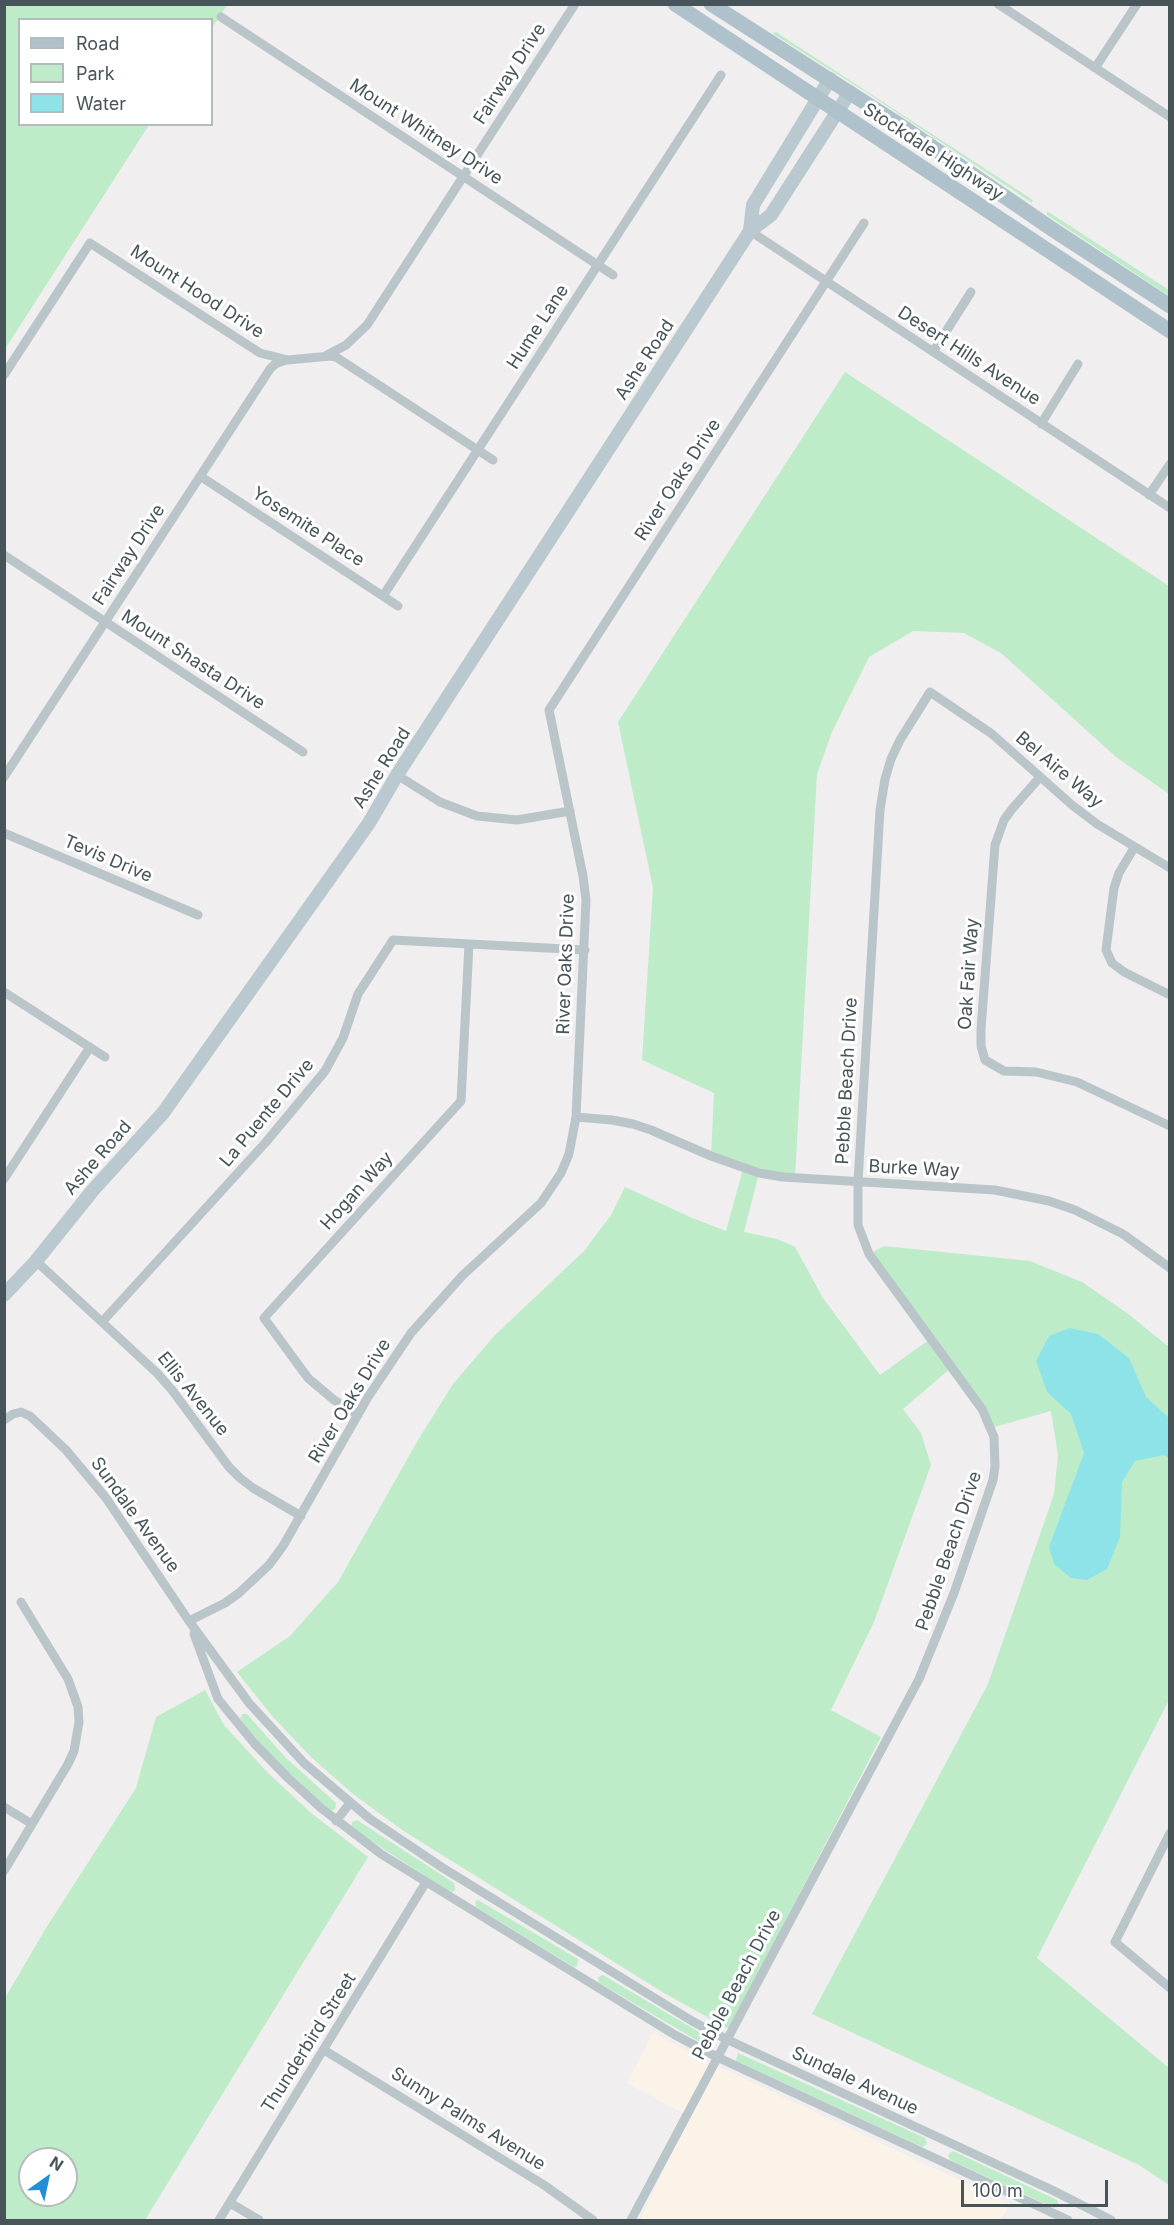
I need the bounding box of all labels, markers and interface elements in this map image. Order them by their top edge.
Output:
legend [18,18,213,126]
street label: Fairway Drive [469,19,551,129]
text: Road [76,33,119,54]
text: Park [76,63,115,84]
street label: Mount Whitney Drive [345,74,507,190]
text: Water [76,93,126,114]
street label: Stockdale Highway [859,99,1007,205]
street label: Mount Hood Drive [126,241,268,343]
street label: Hume Lane [503,281,573,373]
street label: Desert Hills Avenue [894,302,1044,410]
street label: Ashe Road [611,316,679,404]
street label: River Oaks Drive [631,415,725,545]
street label: Yosemite Place [248,483,368,571]
street label: Fairway Drive [88,500,170,610]
street label: Mount Shasta Drive [117,605,269,715]
street label: Ashe Road [349,723,415,813]
street label: Bel Aire Way [1011,727,1107,813]
street label: Tevis Drive [60,831,156,887]
street label: River Oaks Drive [553,893,579,1035]
street label: Oak Fair Way [954,917,984,1031]
street label: Pebble Beach Drive [832,997,862,1165]
street label: La Puente Drive [215,1055,319,1171]
street label: Ashe Road [60,1116,136,1200]
street label: Hogan Way [316,1147,398,1235]
street label: Burke Way [868,1156,960,1182]
street label: River Oaks Drive [304,1335,396,1467]
street label: Ellis Avenue [153,1348,233,1440]
street label: Sundale Avenue [86,1453,184,1577]
street label: Pebble Beach Drive [912,1469,986,1633]
street label: Pebble Beach Drive [688,1906,786,2064]
street label: Thunderbird Street [257,1969,361,2117]
street label: Sundale Avenue [788,2042,922,2120]
street label: Sunny Palms Avenue [387,2063,549,2175]
north arrow [18,2147,78,2207]
text: N [46,2152,67,2175]
scale bar [964,2168,1111,2206]
text: 100 m [972,2180,1023,2201]

